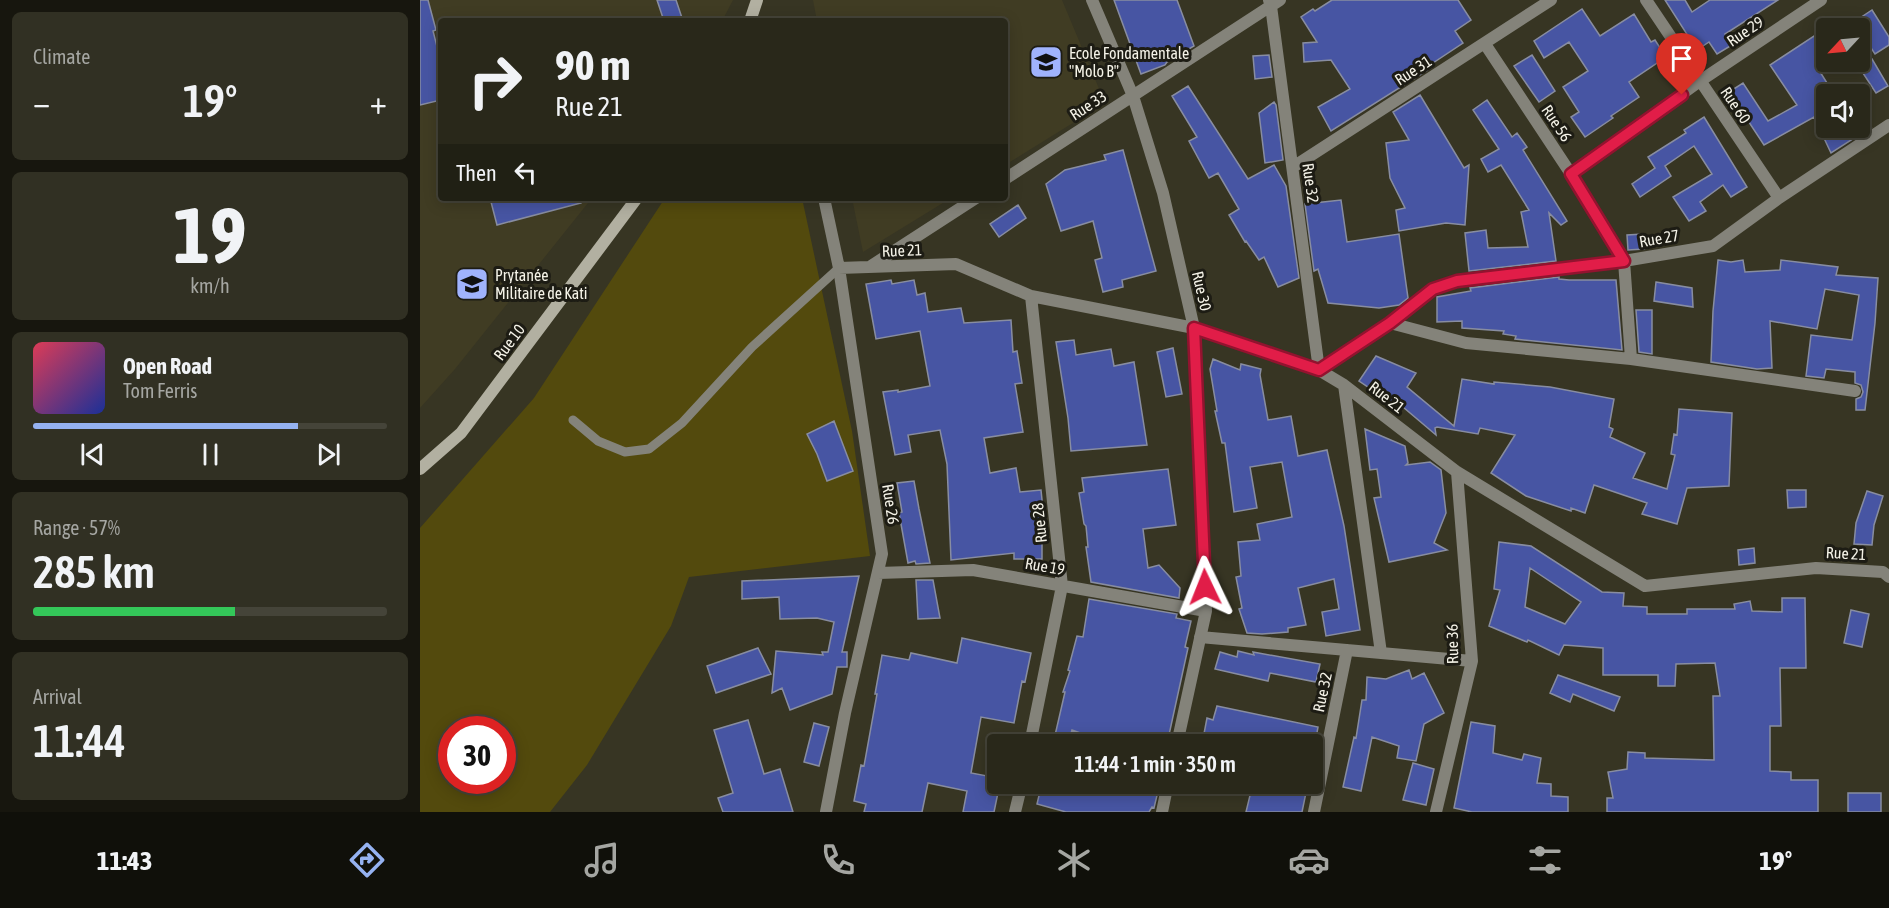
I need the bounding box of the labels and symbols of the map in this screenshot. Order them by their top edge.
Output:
street label: Rue 29 [1723,12,1767,50]
north arrow [1816,18,1870,72]
pin [1656,33,1707,95]
school or university icon: Ecole Fondamentale "Molo B" [1028,44,1064,80]
place label: Ecole Fondamentale "Molo B" [1069,44,1189,80]
street label: Rue 31 [1391,51,1435,89]
street label: Rue 60 [1717,83,1755,127]
street label: Rue 33 [1066,86,1110,124]
street label: Rue 56 [1538,101,1576,145]
street label: Rue 32 [1299,162,1323,204]
street label: Rue 27 [1638,226,1680,250]
street label: Rue 21 [882,240,922,260]
school or university icon: Prytanée Militaire de Kati [454,266,490,302]
place label: Prytanée Militaire de Kati [495,266,588,302]
street label: Rue 30 [1189,269,1215,313]
street label: Rue 10 [490,321,528,363]
street label: Rue 21 [1366,378,1408,416]
street label: Rue 26 [879,483,903,525]
street label: Rue 28 [1028,502,1050,544]
street label: Rue 21 [1825,543,1867,563]
street label: Rue 19 [1024,554,1066,578]
position arrow [1173,555,1237,619]
street label: Rue 36 [1443,624,1461,664]
street label: Rue 32 [1309,670,1335,714]
speed limit sign: 30 [438,716,516,794]

